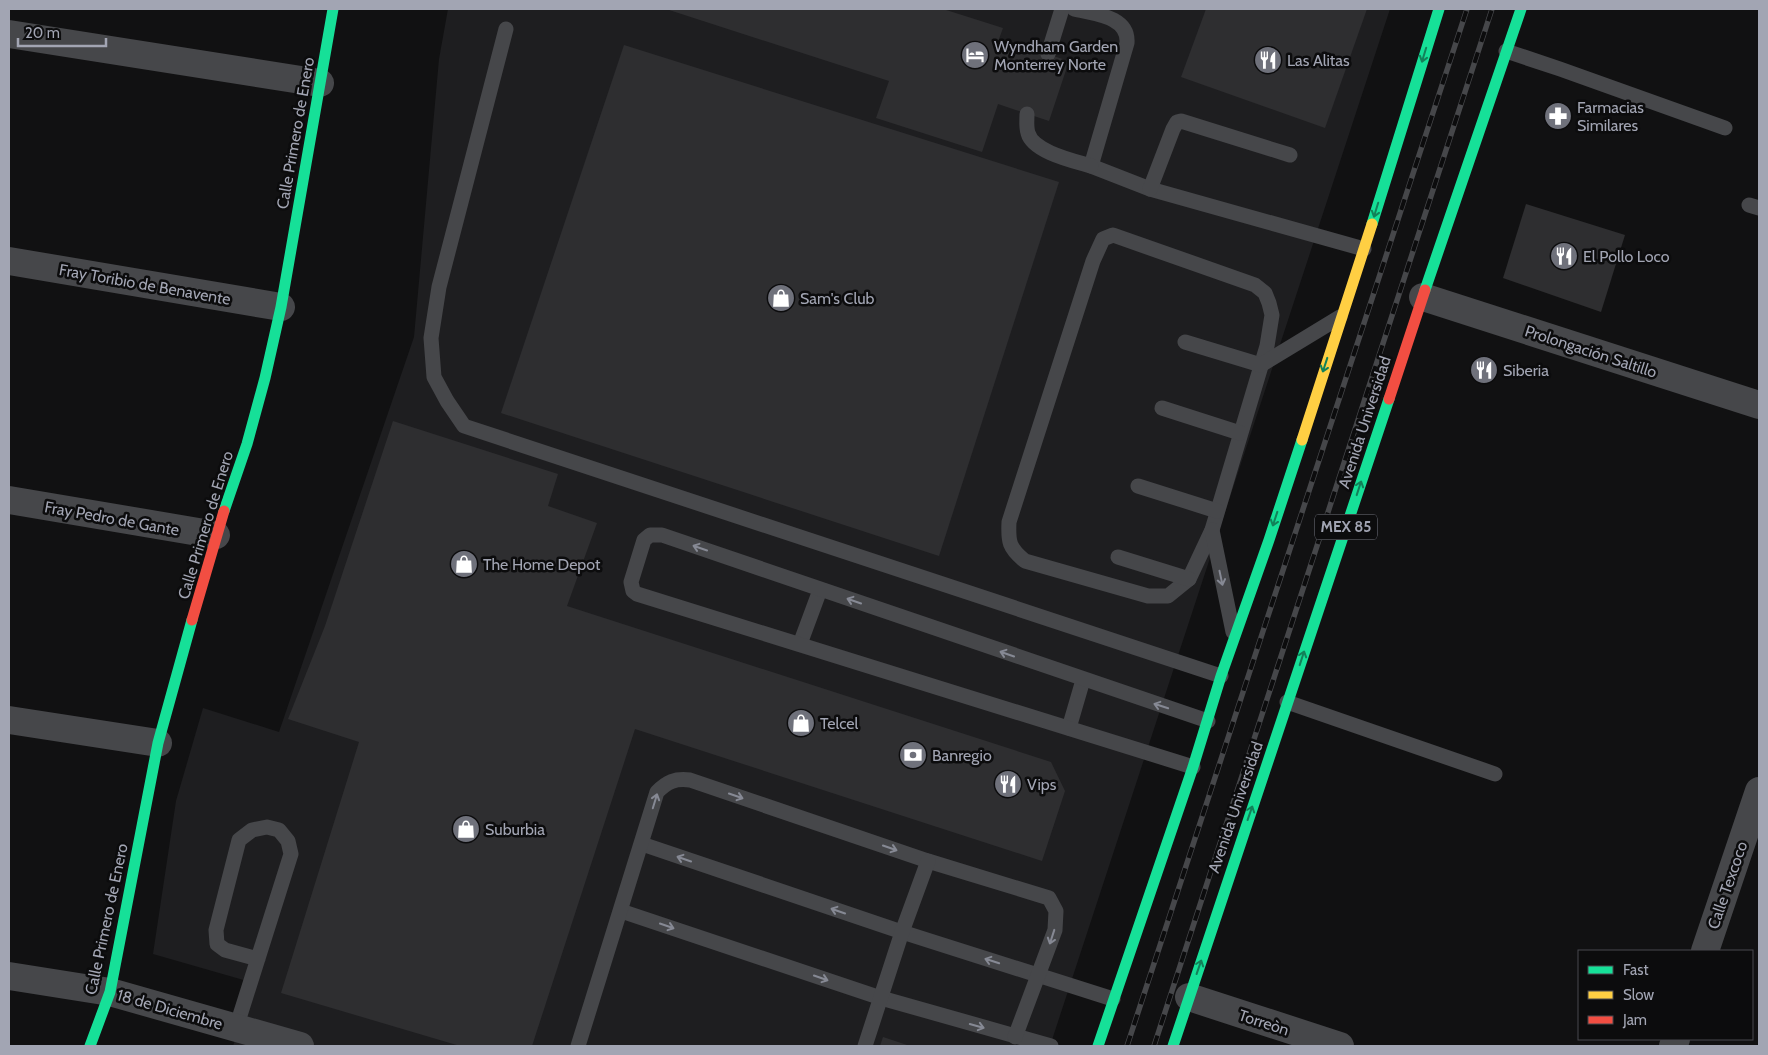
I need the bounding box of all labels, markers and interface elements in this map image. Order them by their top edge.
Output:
scale bar [18,15,105,47]
text: 20 m [25,24,60,42]
place label: Wyndham Garden Monterrey Norte [994,37,1118,74]
hotel icon: Wyndham Garden Monterrey Norte [960,40,990,70]
restaurant icon: Las Alitas [1253,45,1283,75]
one-way arrow [1419,47,1429,63]
place label: Las Alitas [1287,51,1350,70]
street label: Calle Primero de Enero [273,55,318,211]
place label: Farmacias Similares [1577,98,1644,135]
pharmacy icon: Farmacias Similares [1543,101,1573,131]
one-way arrow [1370,202,1380,218]
restaurant icon: El Pollo Loco [1549,241,1579,271]
place label: El Pollo Loco [1583,247,1670,266]
street label: Fray Toribio de Benavente [58,260,232,309]
shop icon: Sam's Club [766,283,796,313]
place label: Sam's Club [800,289,875,308]
street label: Prolongación Saltillo [1523,321,1659,382]
street label: Avenida Universidad [1334,354,1395,491]
restaurant icon: Siberia [1469,355,1499,385]
one-way arrow [1320,356,1329,372]
place label: Siberia [1503,361,1549,380]
street label: Calle Primero de Enero [174,449,237,602]
one-way arrow [1355,480,1364,496]
street label: Fray Pedro de Gante [43,497,181,540]
one-way arrow [1270,511,1280,527]
road number: MEX 85 [1315,514,1377,540]
one-way arrow [693,543,708,552]
shop icon: The Home Depot [449,549,479,579]
place label: The Home Depot [483,555,601,574]
one-way arrow [1217,570,1226,586]
one-way arrow [846,596,862,605]
one-way arrow [1000,649,1016,658]
one-way arrow [1298,651,1307,667]
one-way arrow [1154,701,1170,710]
shop icon: Telcel [786,708,816,738]
place label: Telcel [820,714,858,733]
street label: Avenida Universidad [1204,739,1267,875]
bank icon: Banregio [898,740,928,770]
place label: Banregio [932,746,992,765]
restaurant icon: Vips [993,769,1023,799]
place label: Vips [1027,775,1057,794]
one-way arrow [728,791,744,801]
one-way arrow [650,793,660,809]
one-way arrow [1246,805,1256,821]
shop icon: Suburbia [451,814,481,844]
place label: Suburbia [485,820,545,839]
street label: Calle Texcoco [1704,839,1751,931]
street label: Calle Primero de Enero [81,842,132,996]
one-way arrow [881,843,897,853]
one-way arrow [676,853,692,863]
one-way arrow [830,905,846,915]
one-way arrow [659,922,675,931]
one-way arrow [1047,929,1057,945]
legend [1578,950,1753,1040]
one-way arrow [985,956,1001,966]
one-way arrow [1195,959,1204,975]
text: Fast [1623,961,1648,979]
one-way arrow [813,974,829,983]
street label: 18 de Diciembre [115,985,225,1034]
text: Slow [1623,986,1654,1004]
street label: Torreòn [1236,1005,1292,1040]
text: Jam [1622,1011,1647,1029]
one-way arrow [968,1022,984,1031]

